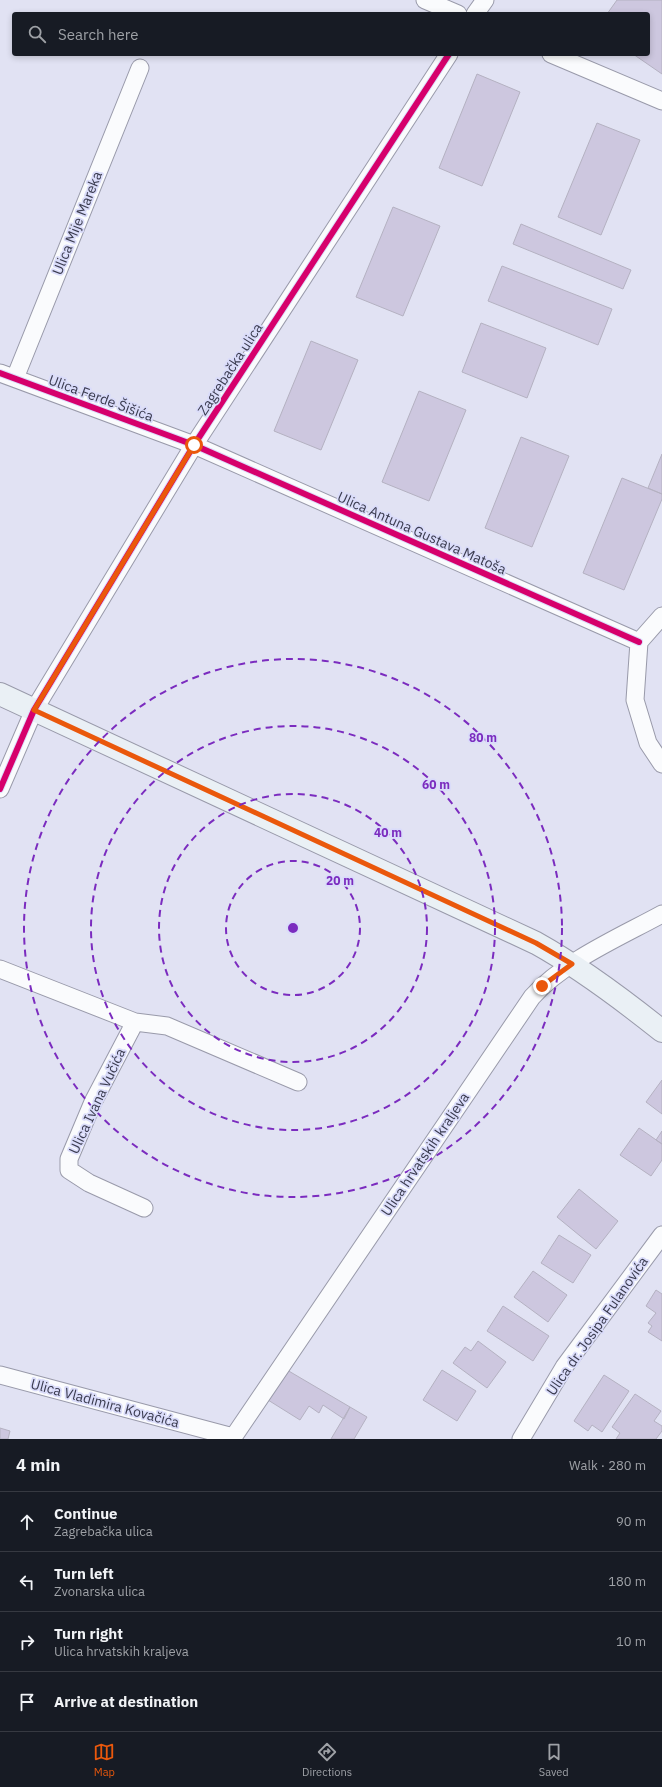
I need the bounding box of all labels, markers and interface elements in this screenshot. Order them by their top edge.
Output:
search box [12,12,650,56]
icon: search [26,23,48,45]
text: Search here [58,25,138,44]
street label: Ulica Mije Mareka [48,168,106,278]
street label: Zagrebačka ulica [194,319,267,418]
street label: Ulica Ferde Šišića [46,370,157,426]
route start [185,436,203,454]
street label: Ulica Antuna Gustava Matoša [335,488,510,579]
text: 80 m [469,730,497,745]
text: 60 m [422,777,450,792]
text: 40 m [374,825,402,840]
text: 20 m [326,873,354,888]
centre of rings [286,921,300,935]
route end [533,977,551,995]
street label: Ulica Ivana Vučića [65,1045,130,1157]
street label: Ulica hrvatskih kraljeva [377,1088,473,1219]
street label: Ulica dr. Josipa Fulanovića [542,1253,652,1399]
street label: Ulica Vladimira Kovačića [29,1374,182,1432]
text: 4 min [16,1454,60,1476]
text: Walk · 280 m [569,1457,646,1474]
text: Continue [54,1504,118,1523]
icon: ahead [16,1511,38,1533]
text: 90 m [616,1513,646,1530]
text: Zagrebačka ulica [54,1523,153,1540]
text: Turn left [54,1564,114,1583]
icon: left [16,1571,38,1593]
text: 180 m [608,1573,646,1590]
text: Zvonarska ulica [54,1583,145,1600]
text: Turn right [54,1624,123,1643]
icon: right [16,1631,38,1653]
text: 10 m [616,1633,646,1650]
text: Ulica hrvatskih kraljeva [54,1643,189,1660]
icon: arrive [16,1691,38,1713]
text: Arrive at destination [54,1692,198,1711]
tab: Map [93,1741,115,1779]
tab: Directions [302,1741,352,1779]
tab: Saved [539,1741,569,1779]

